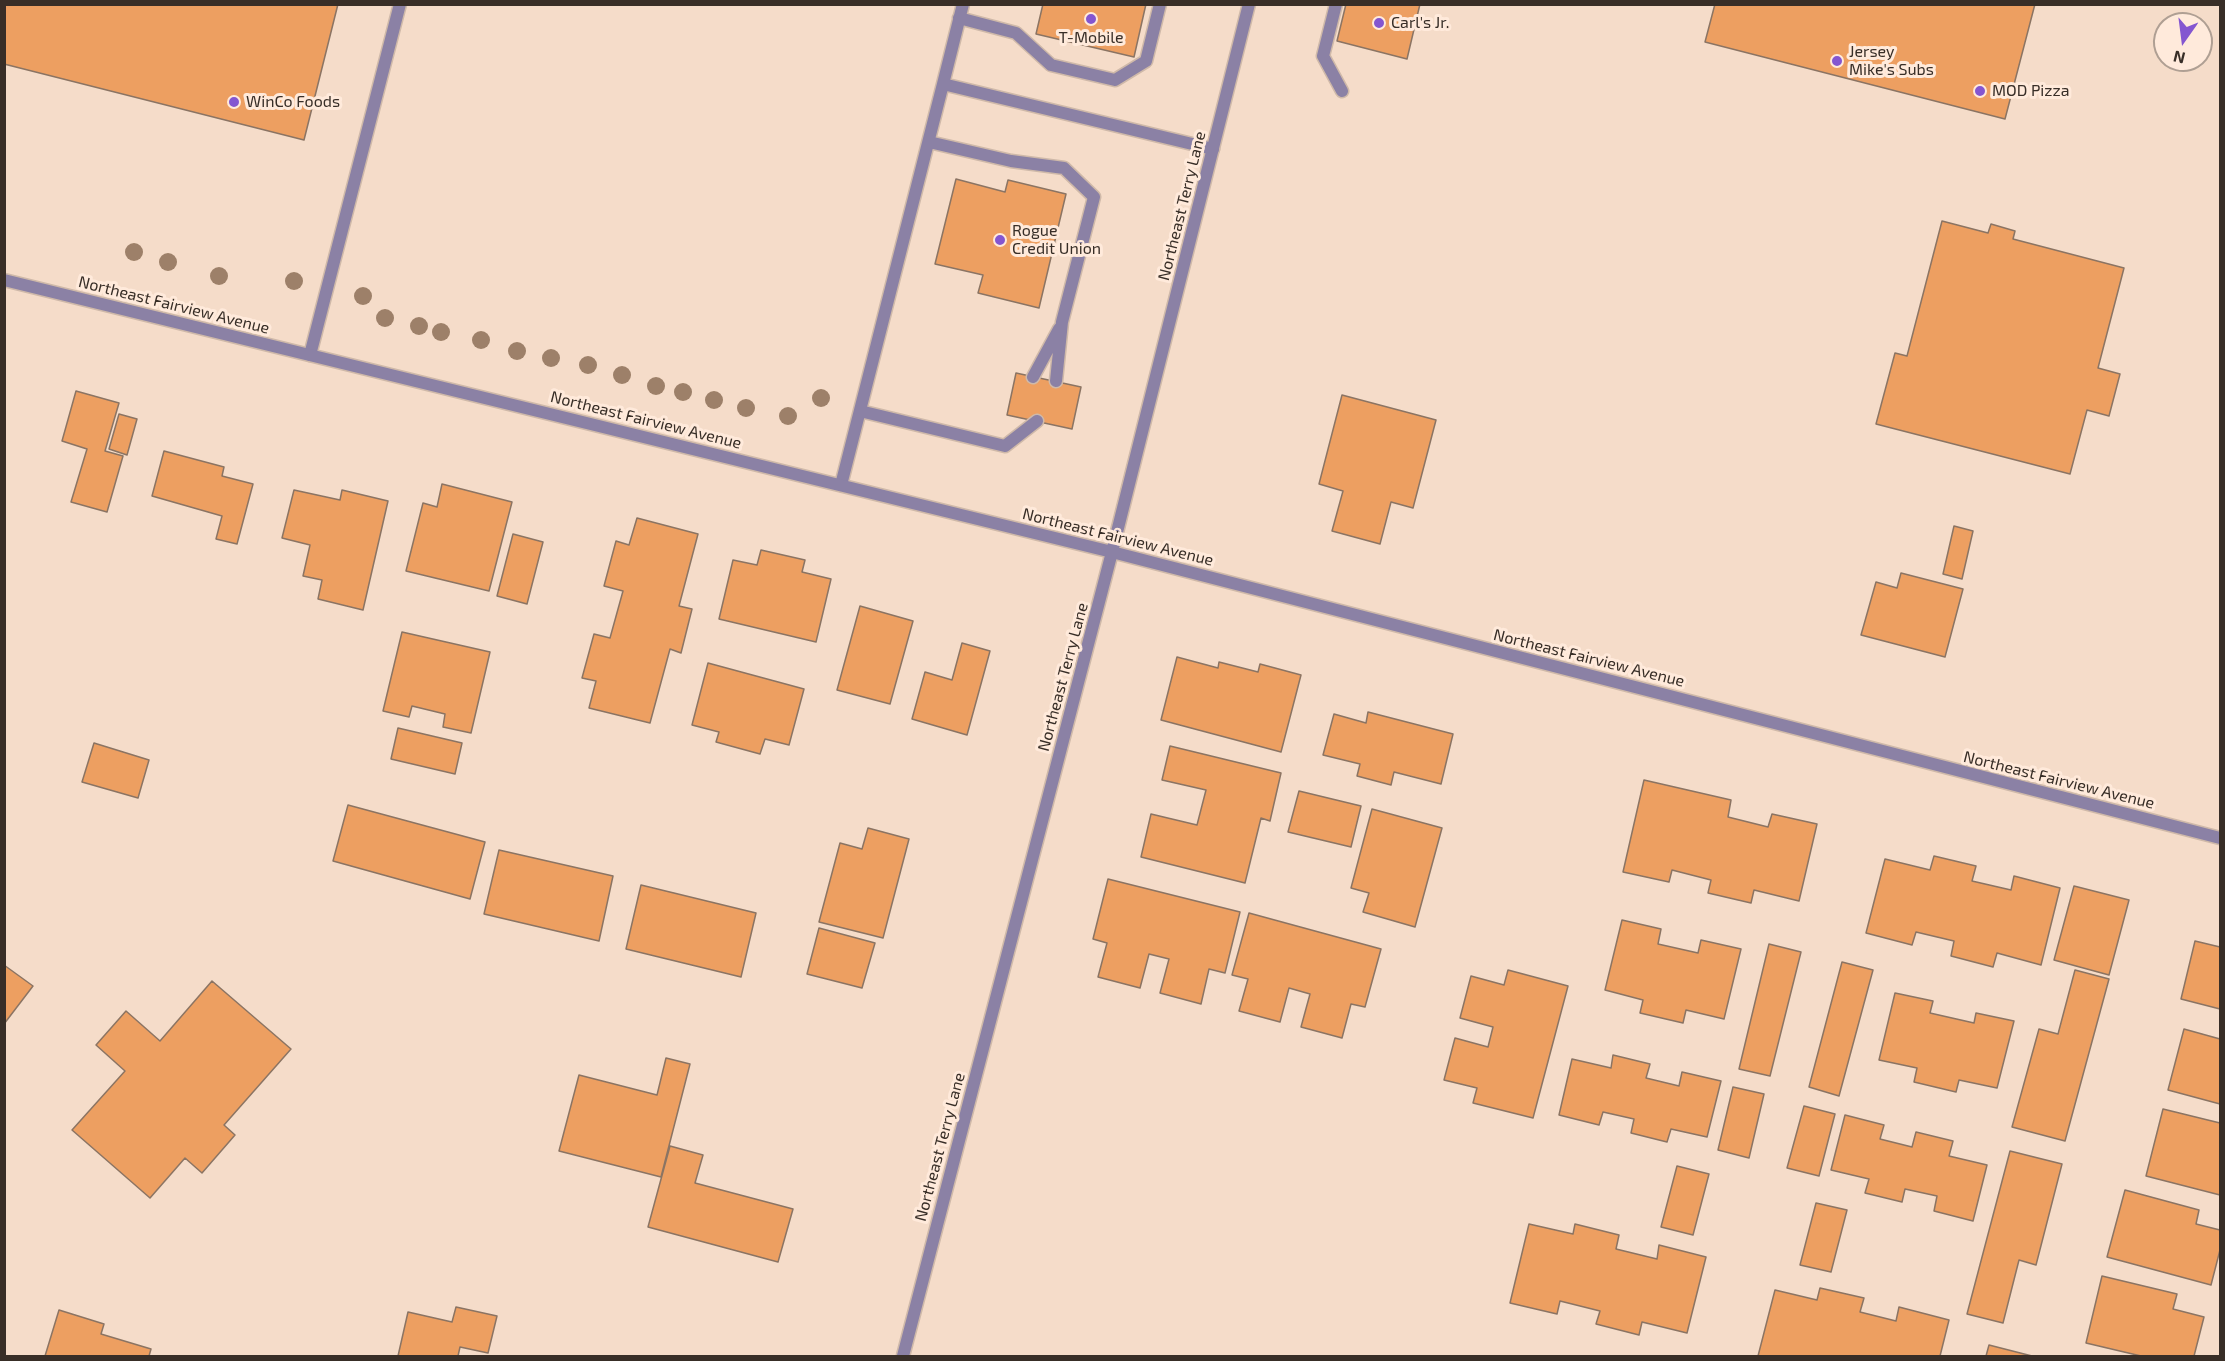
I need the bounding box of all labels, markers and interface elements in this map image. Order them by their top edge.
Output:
marker: T-Mobile [1084,12,1098,26]
north arrow [2153,12,2213,72]
place label: Carl's Jr. [1391,13,1449,33]
marker: Carl's Jr. [1372,16,1386,30]
place label: T-Mobile [1058,28,1124,48]
place label: Jersey Mike's Subs [1849,42,1934,80]
text: N [2171,47,2187,69]
marker: Jersey Mike's Subs [1830,54,1844,68]
place label: MOD Pizza [1992,81,2069,101]
marker: MOD Pizza [1973,84,1987,98]
place label: WinCo Foods [246,92,340,112]
marker: WinCo Foods [227,95,241,109]
street label: Northeast Terry Lane [1154,129,1210,283]
place label: Rogue Credit Union [1012,221,1101,259]
marker: Rogue Credit Union [993,233,1007,247]
street label: Northeast Fairview Avenue [77,272,271,338]
street label: Northeast Fairview Avenue [549,387,743,453]
street label: Northeast Fairview Avenue [1021,504,1215,570]
street label: Northeast Terry Lane [1034,601,1092,753]
street label: Northeast Fairview Avenue [1492,625,1686,691]
street label: Northeast Fairview Avenue [1962,747,2156,813]
street label: Northeast Terry Lane [911,1071,969,1223]

